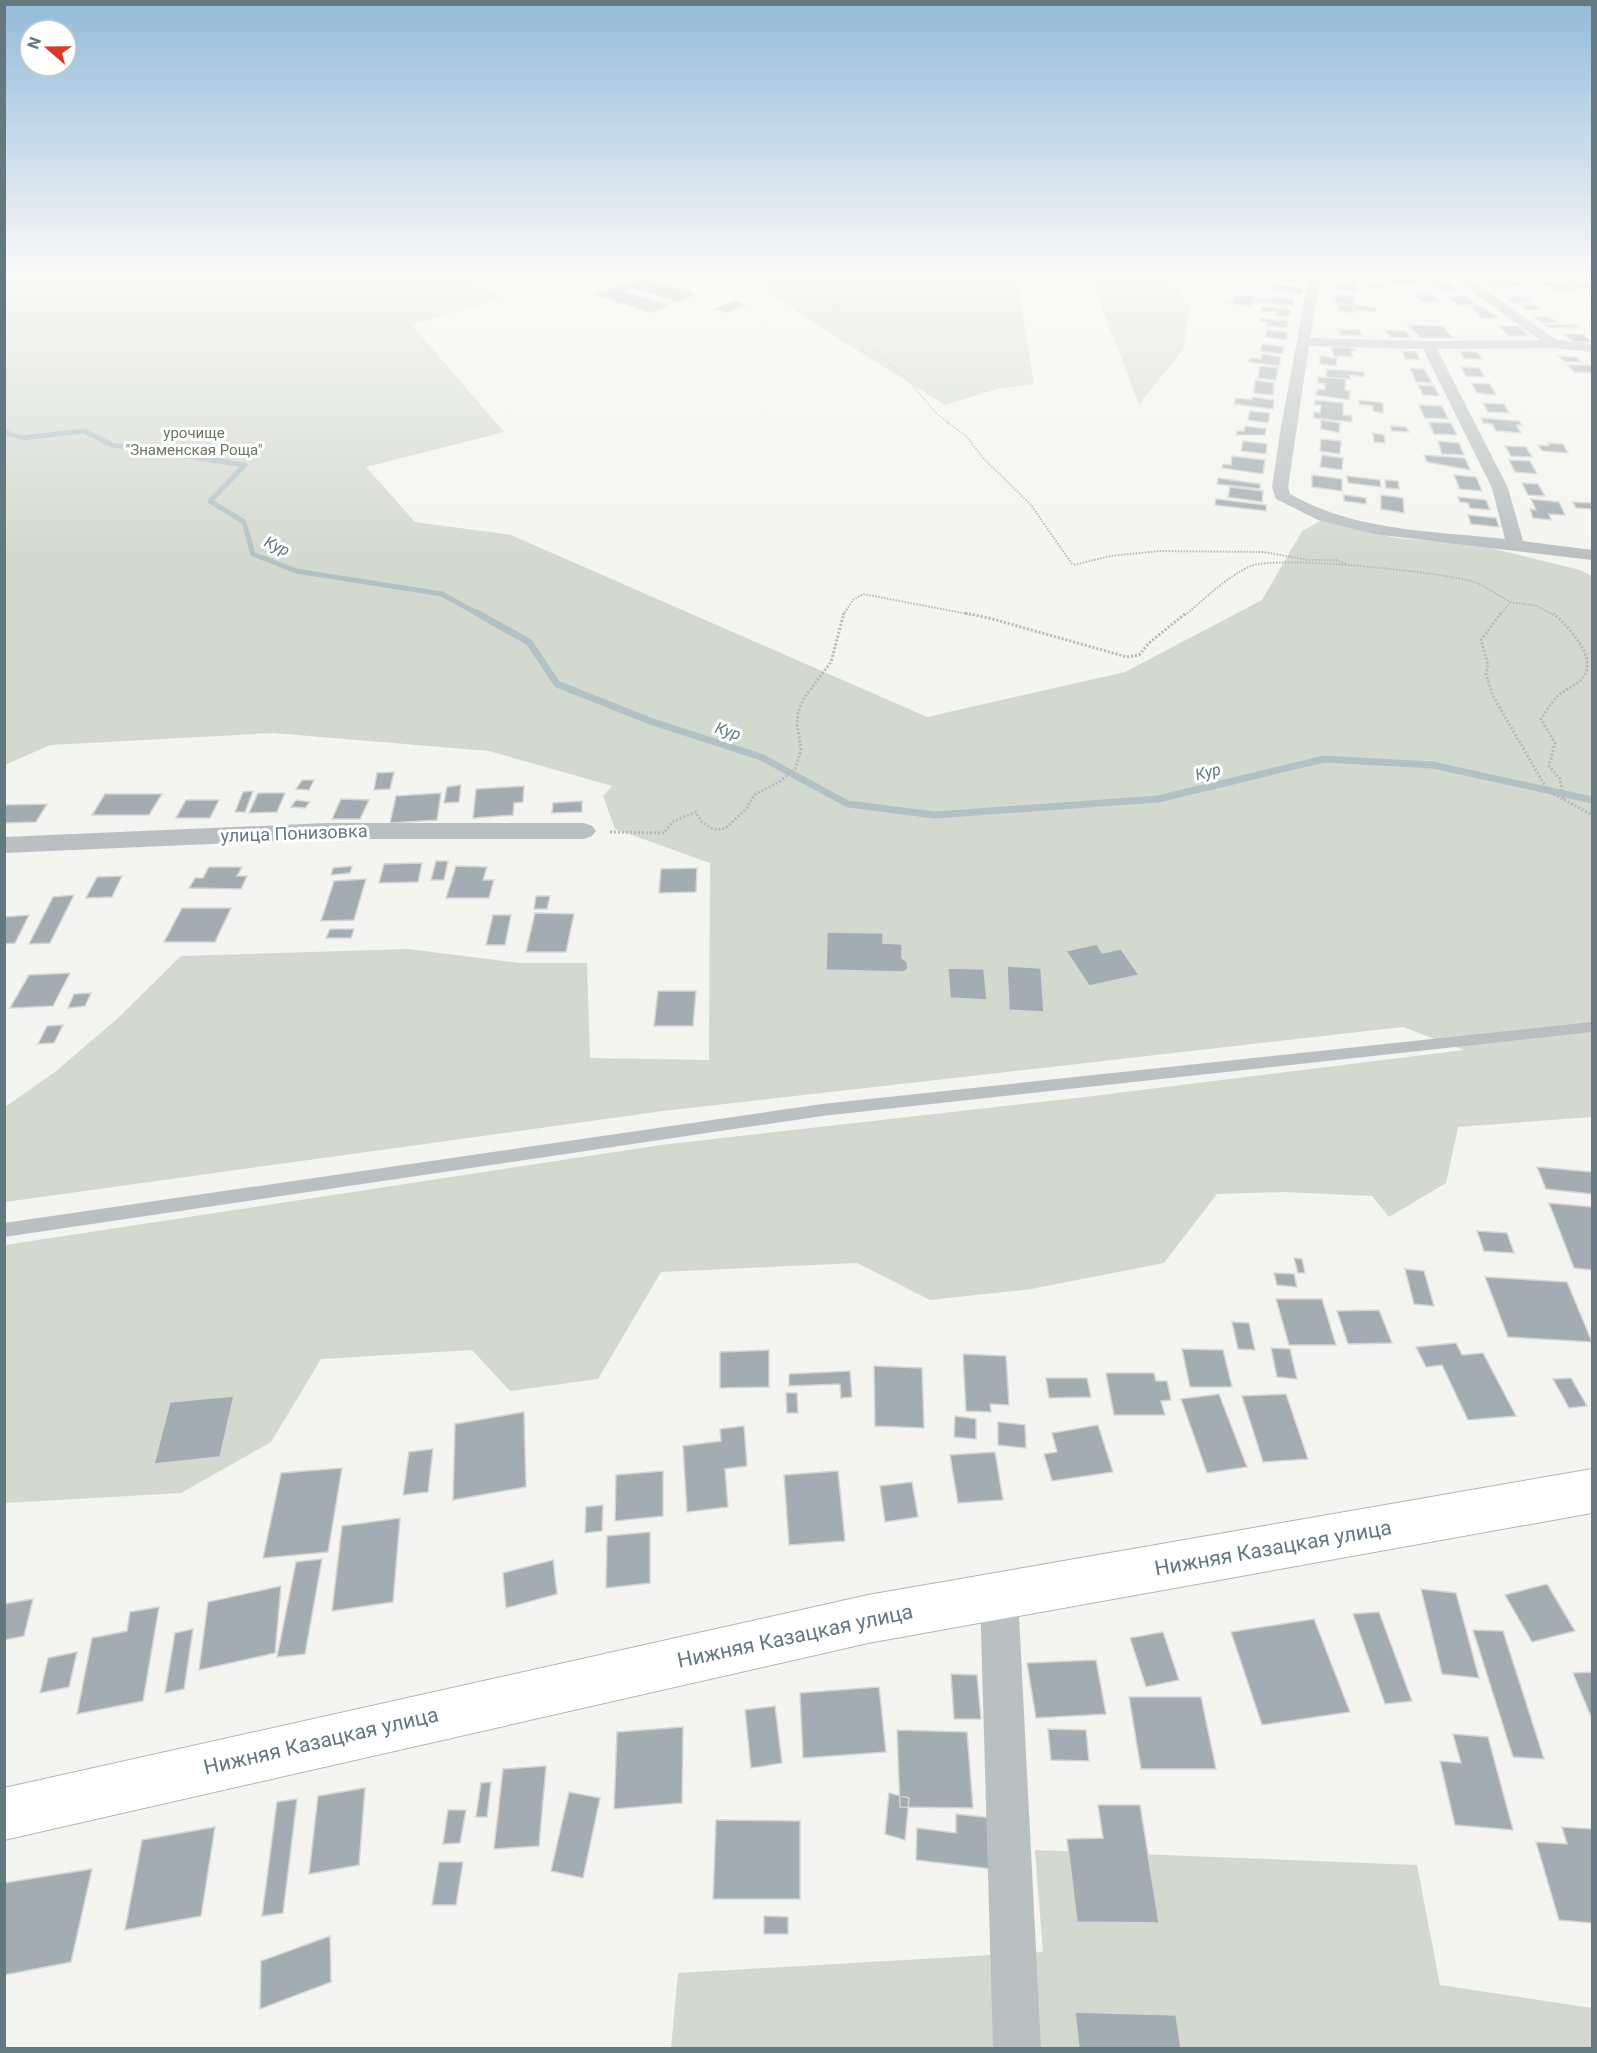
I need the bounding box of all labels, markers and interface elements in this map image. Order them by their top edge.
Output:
north arrow [18,18,78,78]
text: N [24,34,45,52]
park label: урочище "Знаменская Роща" [125,424,263,459]
water label: Кур [261,532,293,560]
water label: Кур [713,718,743,744]
water label: Кур [1193,760,1223,784]
street label: улица Понизовка [220,820,368,846]
street label: Нижняя Казацкая улица [1153,1515,1393,1581]
street label: Нижняя Казацкая улица [675,1599,915,1673]
street label: Нижняя Казацкая улица [201,1702,441,1780]

